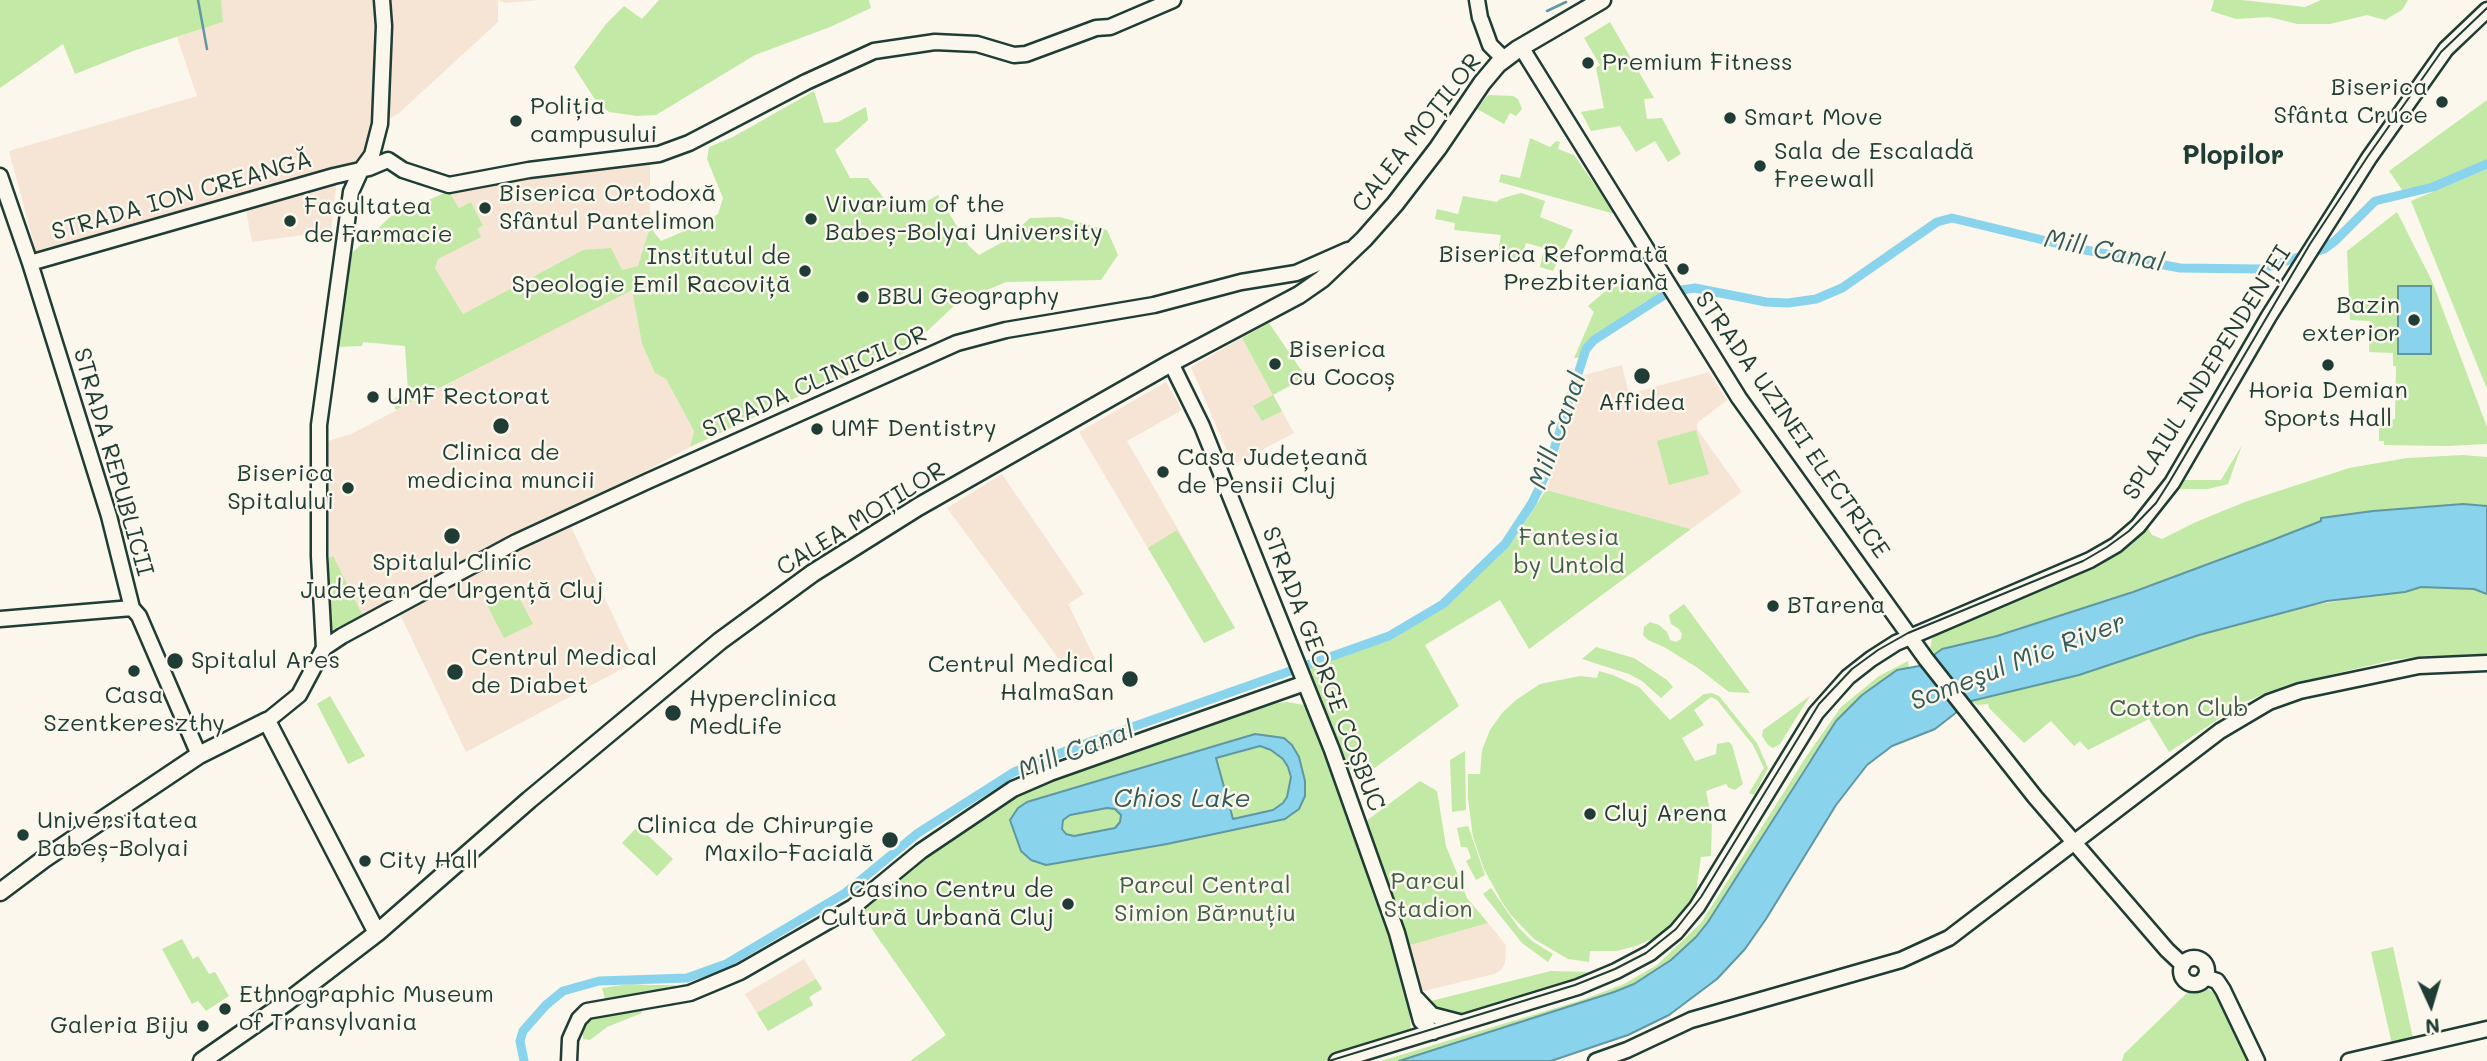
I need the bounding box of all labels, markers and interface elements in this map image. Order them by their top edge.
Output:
street label: CALEA MOȚILOR [1346,48,1488,218]
place label: Premium Fitness [1602,49,1793,77]
marker: Premium Fitness [1580,55,1596,71]
place label: Biserica Sfânta Cruce [2273,74,2428,130]
place label: Poliția campusului [530,93,657,149]
marker: Biserica Sfânta Cruce [2434,94,2450,110]
place label: Smart Move [1744,104,1883,132]
marker: Smart Move [1722,110,1738,126]
marker: Poliția campusului [508,113,524,129]
place label: Sala de Escaladă Freewall [1774,138,1974,194]
district label: Plopilor [2182,140,2284,172]
street label: STRADA ION CREANGĂ [48,145,316,247]
marker: Sala de Escaladă Freewall [1752,158,1768,174]
place label: Biserica Ortodoxă Sfântul Pantelimon [499,180,716,236]
place label: Vivarium of the Babeș-Bolyai University [825,191,1103,247]
place label: Facultatea de Farmacie [304,193,453,249]
marker: Biserica Ortodoxă Sfântul Pantelimon [477,200,493,216]
marker: Vivarium of the Babeș-Bolyai University [803,211,819,227]
marker: Facultatea de Farmacie [282,213,298,229]
water label: Mill Canal [2041,223,2167,279]
place label: Biserica Reformată Prezbiteriană [1439,241,1669,297]
street label: SPLAIUL INDEPENDENȚEI [2117,241,2297,505]
place label: Institutul de Speologie Emil Racoviță [511,243,791,299]
marker: Biserica Reformată Prezbiteriană [1675,261,1691,277]
marker: Institutul de Speologie Emil Racoviță [797,263,813,279]
place label: BBU Geography [877,283,1059,311]
street label: STRADA UZINEI ELECTRICE [1689,286,1895,564]
marker: BBU Geography [855,289,871,305]
place label: Bazin exterior [2302,292,2400,348]
marker: Bazin exterior [2406,312,2422,328]
street label: STRADA CLINICILOR [698,319,932,445]
place label: Biserica cu Cocoș [1289,336,1395,392]
street label: STRADA REPUBLICII [67,345,159,579]
marker: Biserica cu Cocoș [1267,356,1283,372]
marker: Horia Demian Sports Hall [2320,357,2336,373]
marker: Affidea [1632,366,1652,386]
water label: Mill Canal [1522,368,1594,494]
place label: Horia Demian Sports Hall [2248,377,2408,433]
place label: UMF Rectorat [387,383,550,411]
marker: UMF Rectorat [365,389,381,405]
place label: Affidea [1598,389,1686,417]
place label: UMF Dentistry [831,415,997,443]
marker: Clinica de medicina muncii [491,416,511,436]
marker: UMF Dentistry [809,421,825,437]
place label: Clinica de medicina muncii [407,439,595,495]
place label: Casa Județeană de Pensii Cluj [1177,444,1368,500]
street label: CALEA MOȚILOR [771,456,951,582]
place label: Biserica Spitalului [227,460,334,516]
marker: Casa Județeană de Pensii Cluj [1155,464,1171,480]
marker: Biserica Spitalului [340,480,356,496]
street label: STRADA GEORGE COȘBUC [1255,523,1391,815]
park label: Fantesia by Untold [1514,524,1624,580]
marker: Spitalul Clinic Județean de Urgență Cluj [442,526,462,546]
place label: Spitalul Clinic Județean de Urgență Cluj [300,549,604,605]
place label: BTarena [1787,592,1885,620]
marker: BTarena [1765,598,1781,614]
water label: Someşul Mic River [1906,607,2130,717]
place label: Centrul Medical de Diabet [471,644,657,700]
place label: Spitalul Ares [191,647,340,675]
marker: Spitalul Ares [165,651,185,671]
place label: Centrul Medical HalmaSan [928,651,1114,707]
marker: Centrul Medical de Diabet [445,662,465,682]
marker: Casa Szentkereszthy [126,663,142,679]
marker: Centrul Medical HalmaSan [1120,669,1140,689]
place label: Casa Szentkereszthy [43,682,225,738]
place label: Hyperclinica MedLife [689,685,838,741]
park label: Cotton Club [2109,695,2249,723]
marker: Hyperclinica MedLife [663,703,683,723]
water label: Mill Canal [1013,715,1139,787]
water label: Chios Lake [1113,783,1251,815]
place label: Cluj Arena [1604,800,1728,828]
marker: Cluj Arena [1582,806,1598,822]
place label: Universitatea Babeș-Bolyai [37,807,198,863]
place label: Clinica de Chirurgie Maxilo-Facială [637,812,874,868]
marker: Universitatea Babeș-Bolyai [15,827,31,843]
marker: Clinica de Chirurgie Maxilo-Facială [880,830,900,850]
place label: City Hall [379,847,478,875]
marker: City Hall [357,853,373,869]
park label: Parcul Stadion [1383,868,1473,924]
park label: Parcul Central Simion Bărnuțiu [1114,872,1296,928]
place label: Casino Centru de Cultură Urbană Cluj [821,876,1054,932]
marker: Casino Centru de Cultură Urbană Cluj [1060,896,1076,912]
north arrow [2396,970,2466,1040]
place label: Ethnographic Museum of Transylvania [239,981,494,1037]
marker: Ethnographic Museum of Transylvania [217,1001,233,1017]
place label: Galeria Biju [50,1012,189,1040]
text: N [2424,1013,2441,1039]
marker: Galeria Biju [195,1018,211,1034]

